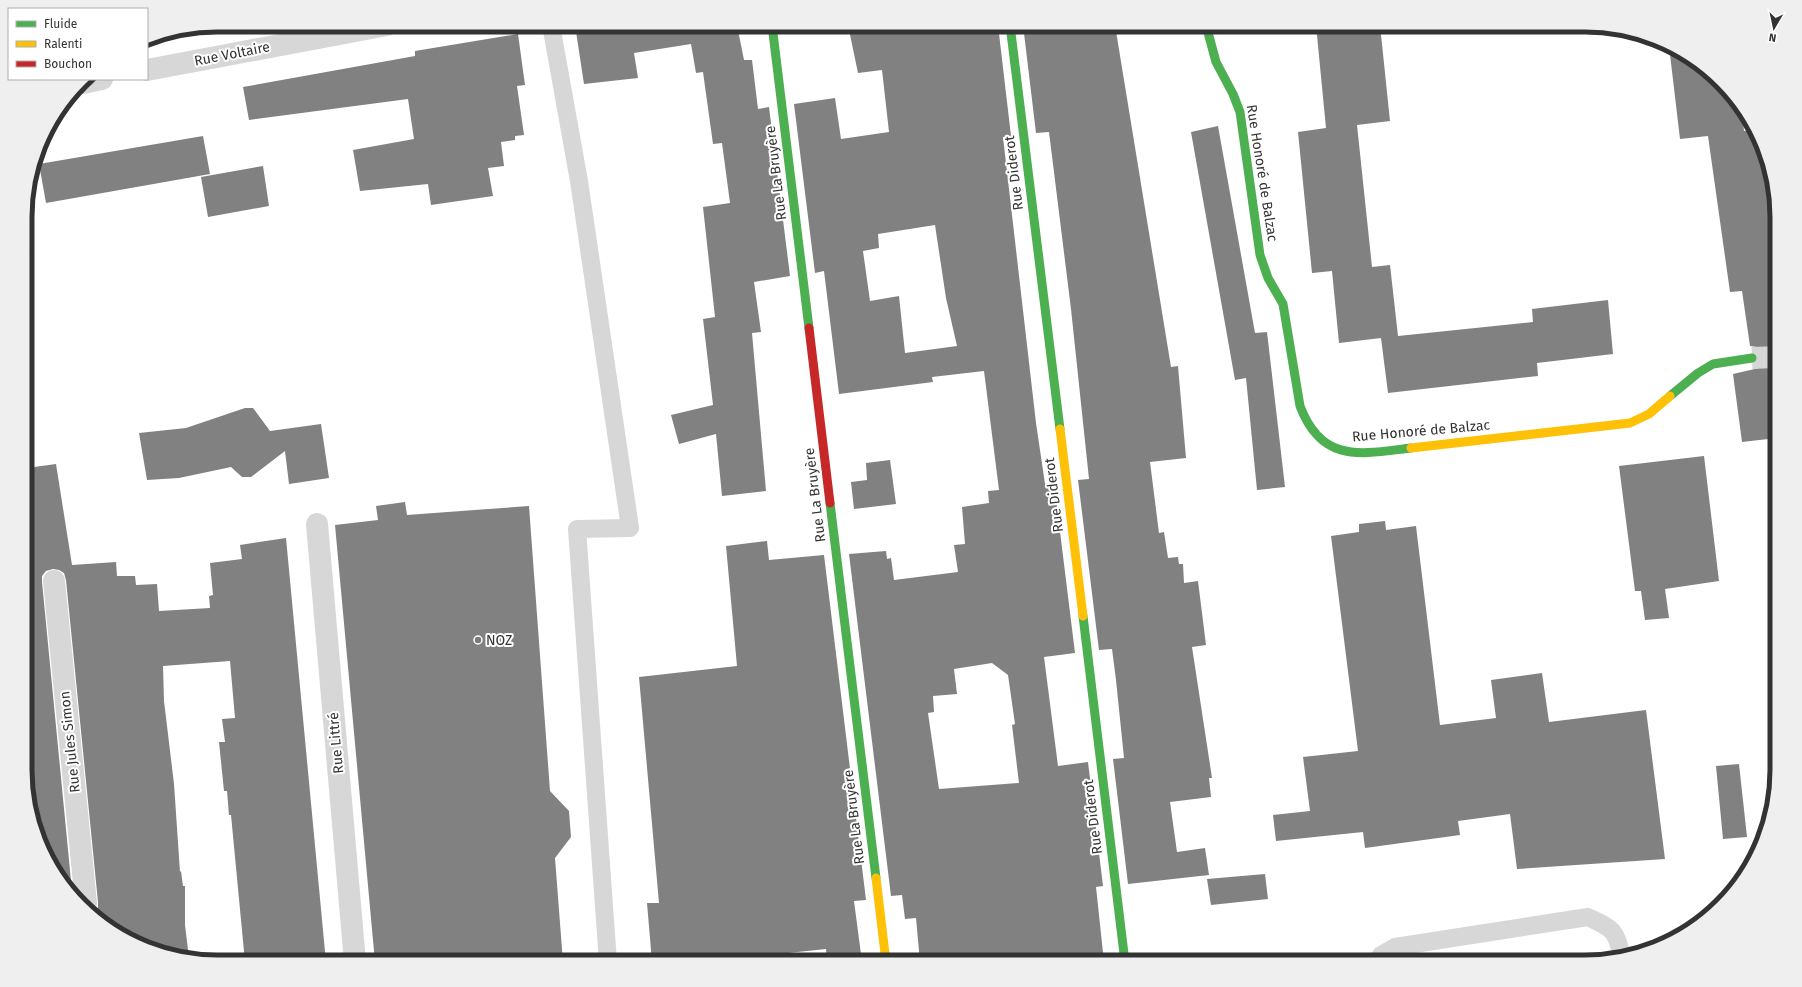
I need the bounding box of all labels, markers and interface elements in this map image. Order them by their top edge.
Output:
legend [8,8,148,80]
north arrow [1754,8,1794,48]
text: Fluide [44,17,77,31]
text: N [1768,30,1777,44]
text: Ralenti [44,37,82,51]
street label: Rue Voltaire [193,38,271,70]
text: Bouchon [44,57,92,71]
street label: Rue Honoré de Balzac [1243,103,1281,243]
street label: Rue La Bruyère [762,125,790,221]
street label: Rue Diderot [1001,134,1027,211]
street label: Rue Honoré de Balzac [1351,416,1491,446]
street label: Rue La Bruyère [801,447,829,543]
street label: Rue Diderot [1041,456,1067,533]
place label: NOZ [486,632,512,649]
marker: NOZ [473,635,483,645]
street label: Rue Jules Simon [56,690,84,794]
street label: Rue Littré [325,712,347,774]
street label: Rue La Bruyère [840,769,868,865]
street label: Rue Diderot [1080,778,1106,855]

